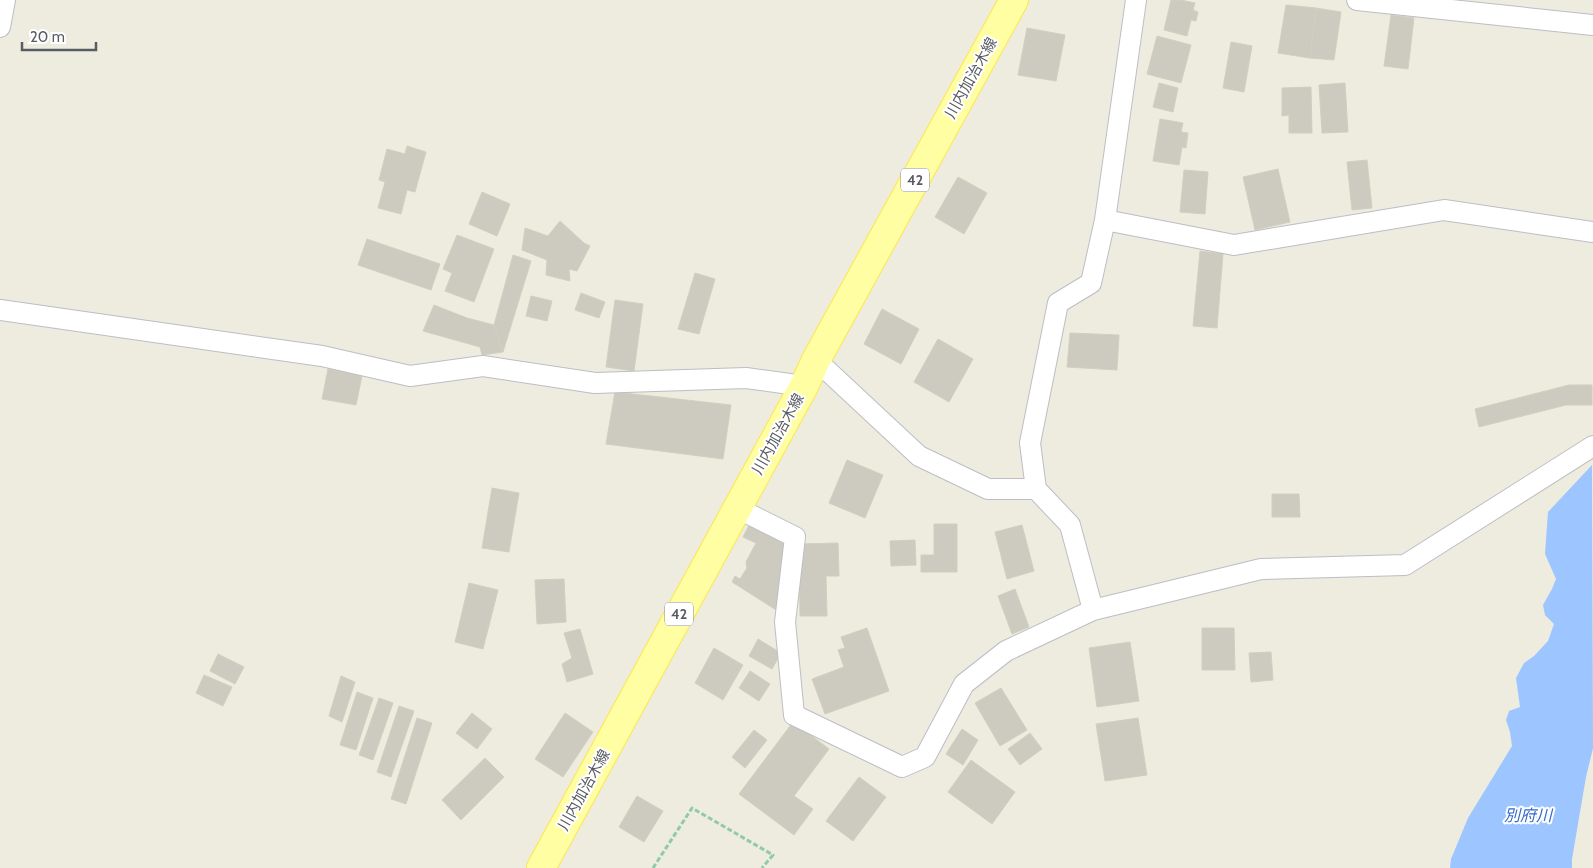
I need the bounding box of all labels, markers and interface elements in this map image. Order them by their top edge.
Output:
scale bar [22,20,96,52]
text: 20 m [30,28,65,46]
street label: 川内加治木線 [941,34,1001,122]
road number: 42 [901,168,929,192]
street label: 川内加治木線 [748,390,808,478]
road number: 42 [665,602,693,626]
street label: 川内加治木線 [554,746,614,834]
water label: 別府川 [1504,806,1554,825]

